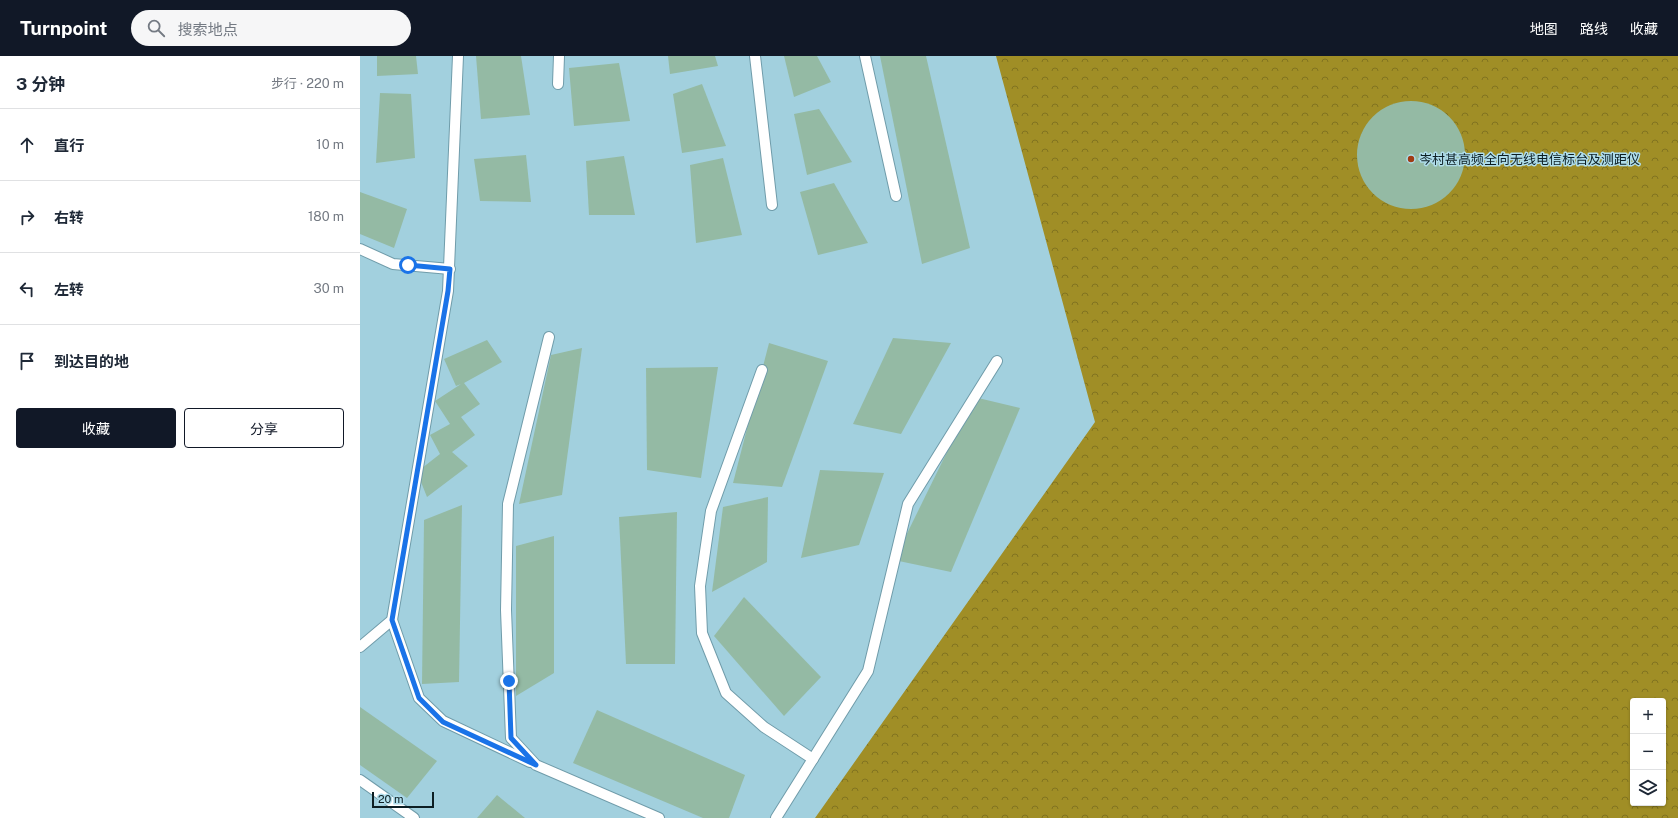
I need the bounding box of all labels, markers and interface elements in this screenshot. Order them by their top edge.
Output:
search box [131,10,411,46]
text: Turnpoint [20,17,107,39]
icon: search [145,17,167,39]
text: 搜索地点 [177,21,237,38]
text: 地图 [1530,21,1558,37]
text: 路线 [1580,21,1608,37]
text: 收藏 [1630,21,1658,37]
text: 3 分钟 [16,74,65,94]
text: 步行 · 220 m [271,76,344,91]
icon: ahead [16,134,38,156]
text: 直行 [54,137,84,154]
text: 10 m [316,137,344,152]
place label: 岑村甚高频全向无线电信标台及测距仪 [1419,152,1640,167]
marker: 岑村甚高频全向无线电信标台及测距仪 [1406,154,1416,164]
icon: right [16,206,38,228]
text: 右转 [54,209,84,226]
text: 180 m [308,209,344,224]
route start [399,256,417,274]
icon: left [16,278,38,300]
text: 左转 [54,281,84,298]
text: 30 m [314,281,344,296]
icon: arrive [16,350,38,372]
text: 到达目的地 [54,353,129,370]
button: 收藏 [16,408,176,448]
button: 分享 [184,408,344,448]
route end [500,672,518,690]
map controls [1630,698,1666,806]
button: + [1630,698,1666,734]
button: − [1630,734,1666,770]
button: layers [1630,770,1666,806]
scale bar [372,790,434,809]
text: 20 m [378,793,403,805]

